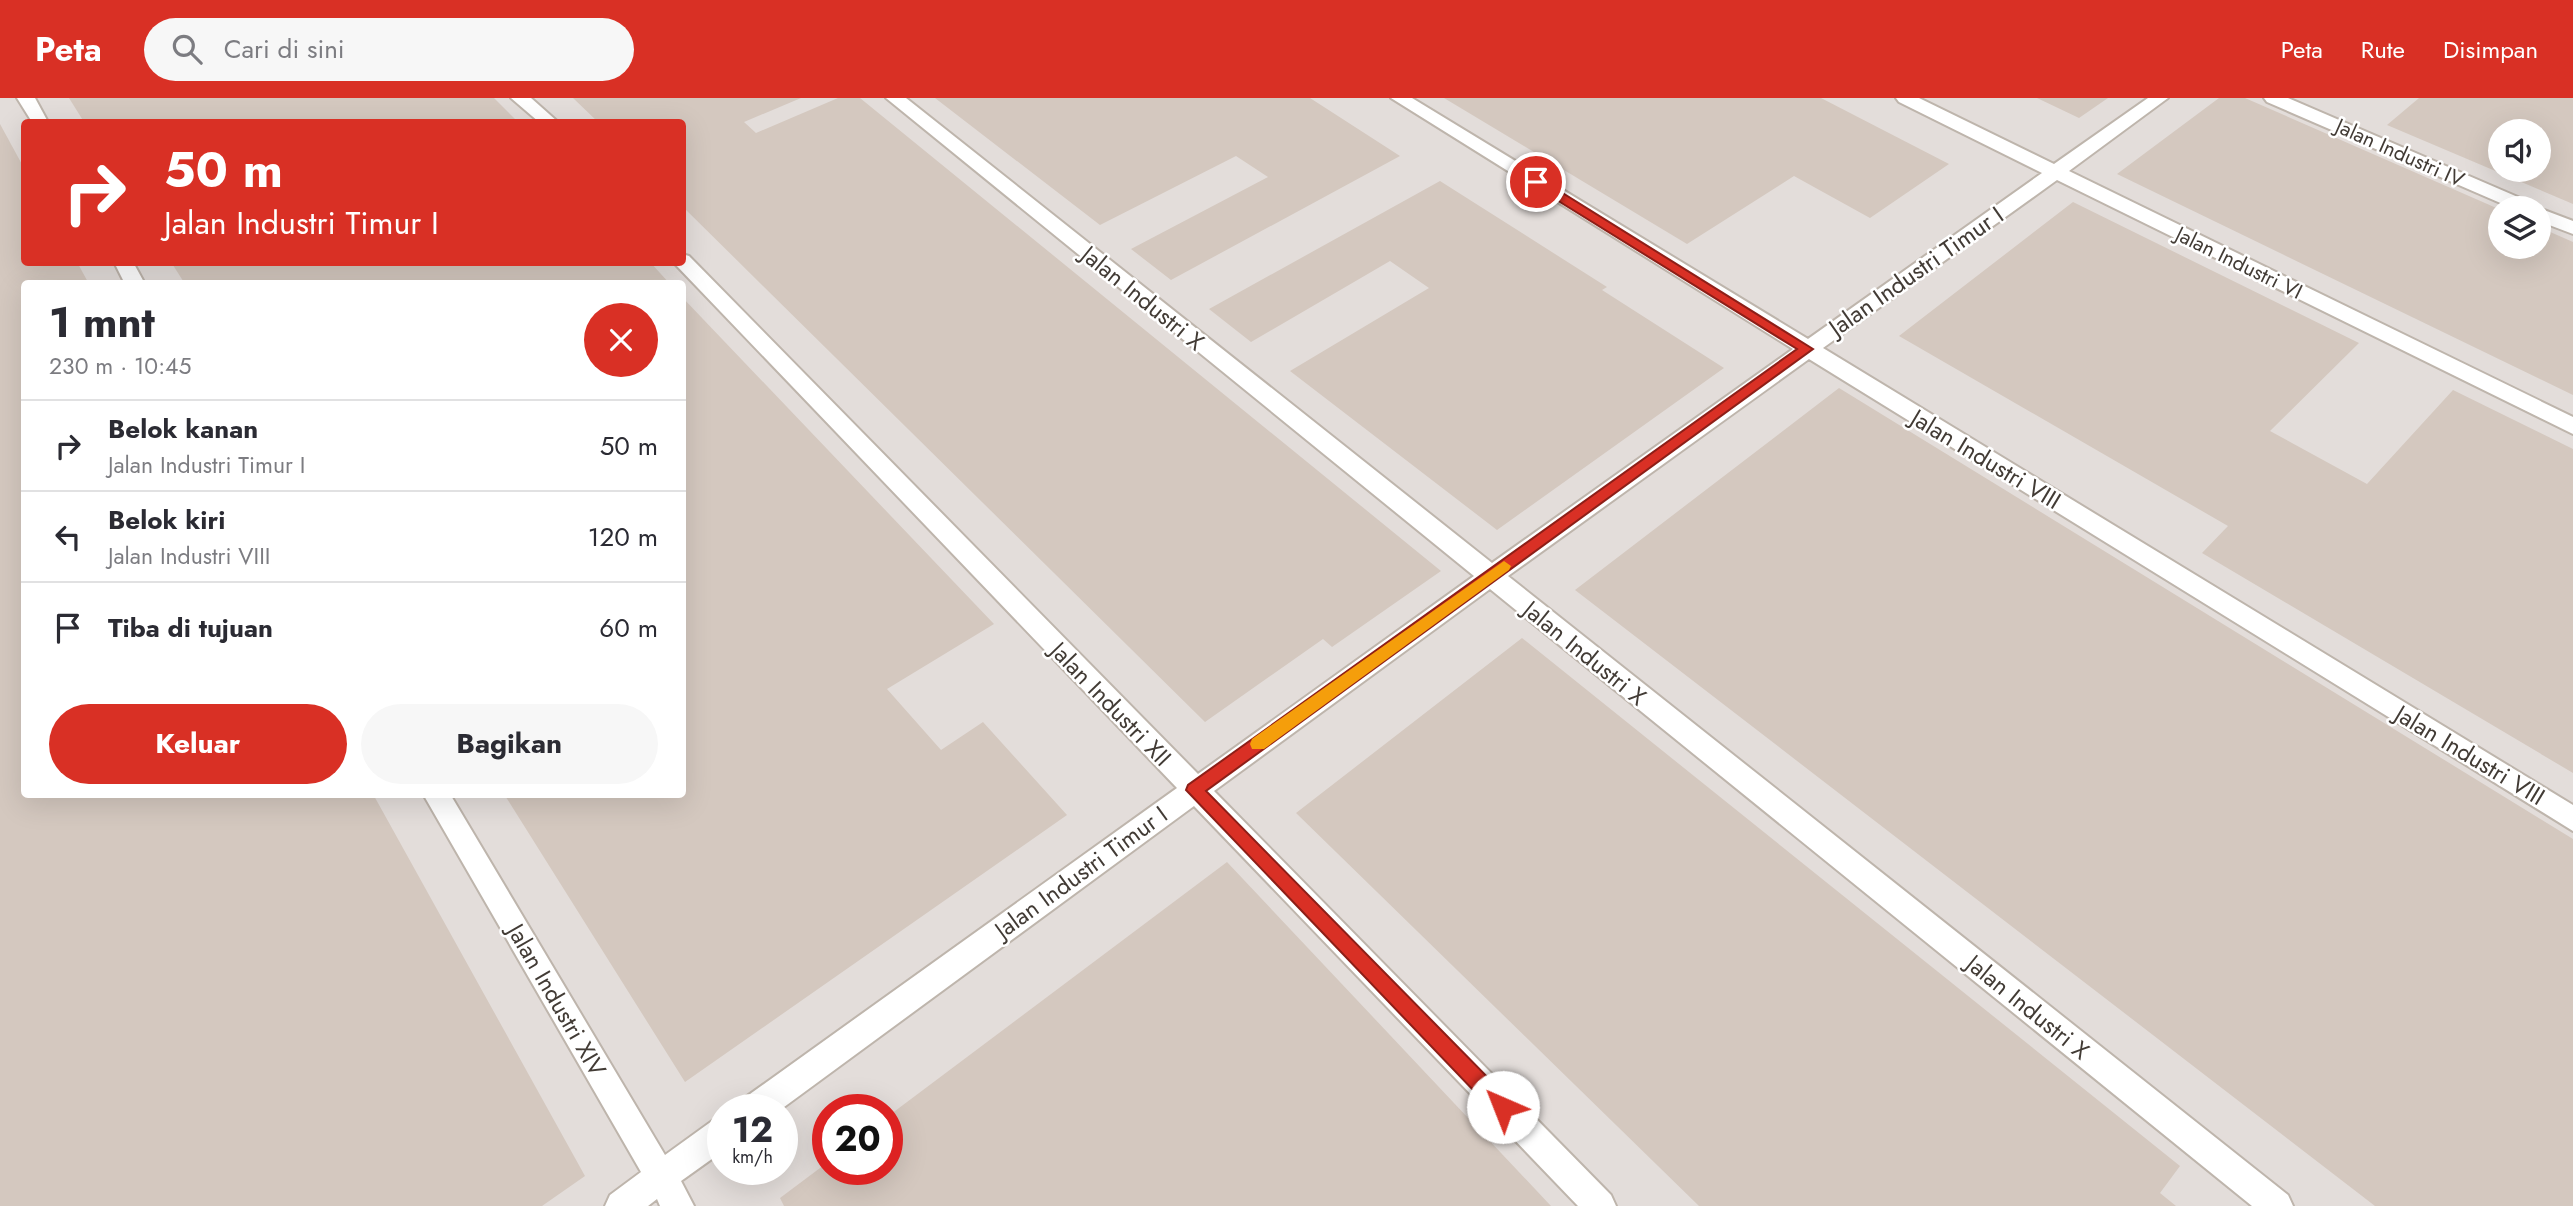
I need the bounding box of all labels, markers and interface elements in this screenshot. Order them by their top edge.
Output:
search box [144,18,634,81]
text: Peta [35,26,102,73]
icon: search [168,30,206,68]
text: Cari di sini [224,30,345,68]
text: Peta [2281,32,2323,67]
text: Rute [2361,32,2405,67]
text: Disimpan [2443,32,2538,67]
street label: Jalan Industri IV [2328,110,2469,195]
map controls [2488,119,2551,259]
button: sound [2488,119,2551,182]
text: 50 m [164,135,283,205]
icon: right [49,147,140,238]
pin [1506,152,1566,212]
icon: arrive [1517,163,1555,201]
button: layers [2488,196,2551,259]
street label: Jalan Industri Timur I [1819,198,2010,346]
text: Jalan Industri Timur I [164,200,439,246]
street label: Jalan Industri VI [2168,218,2308,307]
street label: Jalan Industri X [1072,236,1213,359]
text: 1 mnt [49,292,155,353]
button: close [584,303,658,377]
text: 230 m · 10:45 [49,349,191,383]
street label: Jalan Industri VIII [1902,399,2068,518]
text: Belok kanan [108,410,258,448]
icon: right [49,427,87,465]
text: 50 m [600,427,658,465]
text: Jalan Industri Timur I [108,448,305,482]
text: Belok kiri [108,501,225,539]
icon: left [49,518,87,556]
text: 120 m [588,518,658,556]
text: Jalan Industri VIII [108,539,270,573]
street label: Jalan Industri X [1514,591,1655,714]
icon: arrive [49,609,87,647]
text: Tiba di tujuan [108,609,273,647]
text: 60 m [599,609,658,647]
street label: Jalan Industri XII [1040,632,1180,774]
street label: Jalan Industri VIII [2386,695,2552,814]
button: Keluar [49,704,347,784]
button: Bagikan [361,704,658,784]
street label: Jalan Industri Timur I [985,797,1175,948]
street label: Jalan Industri XIV [498,915,615,1083]
street label: Jalan Industri X [1957,945,2098,1068]
position arrow [1466,1070,1540,1144]
speed limit sign: 20 [812,1094,903,1185]
text: 12 [732,1105,773,1155]
text: km/h [732,1144,773,1170]

